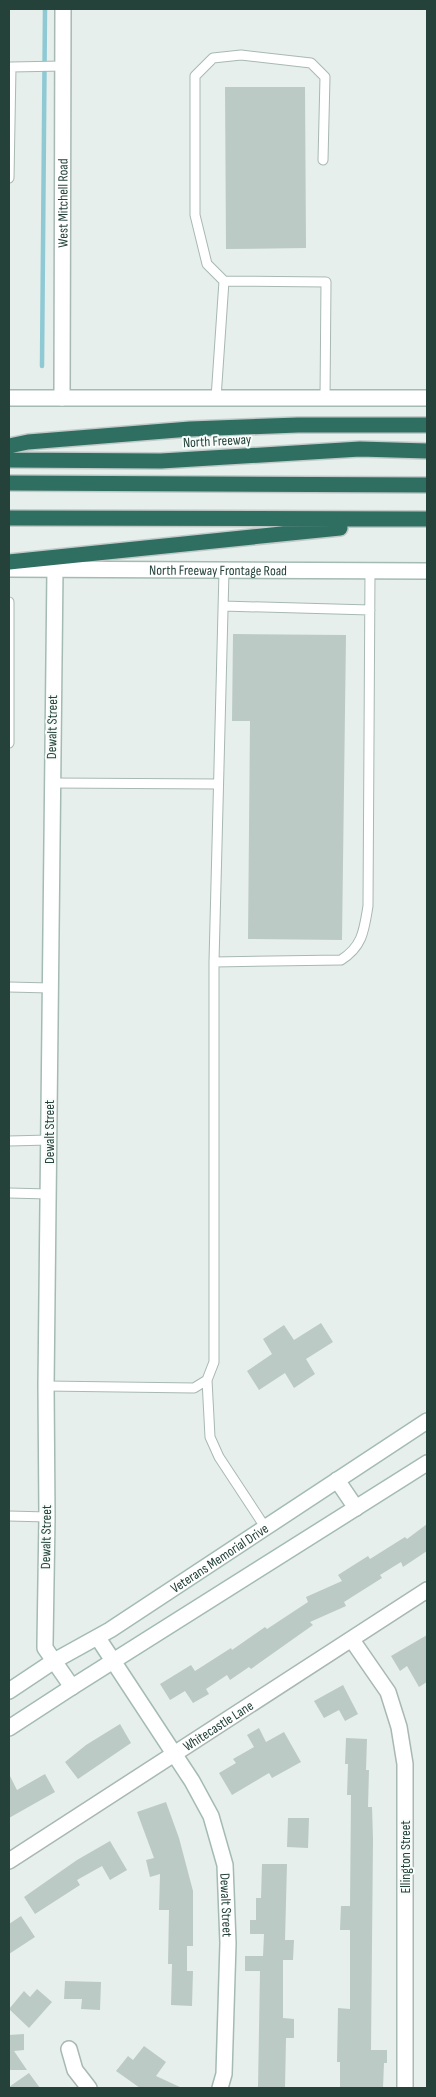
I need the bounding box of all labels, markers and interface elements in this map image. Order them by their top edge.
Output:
street label: West Mitchell Road [54,158,71,248]
street label: North Freeway [182,431,252,451]
street label: North Freeway Frontage Road [149,561,287,579]
street label: Dewalt Street [43,695,61,759]
street label: Dewalt Street [41,1100,58,1164]
street label: Dewalt Street [37,1505,55,1569]
street label: Veterans Memorial Drive [167,1520,272,1596]
street label: Whitecastle Lane [180,1697,256,1755]
street label: Ellington Street [397,1820,414,1894]
street label: Dewalt Street [217,1873,236,1937]

